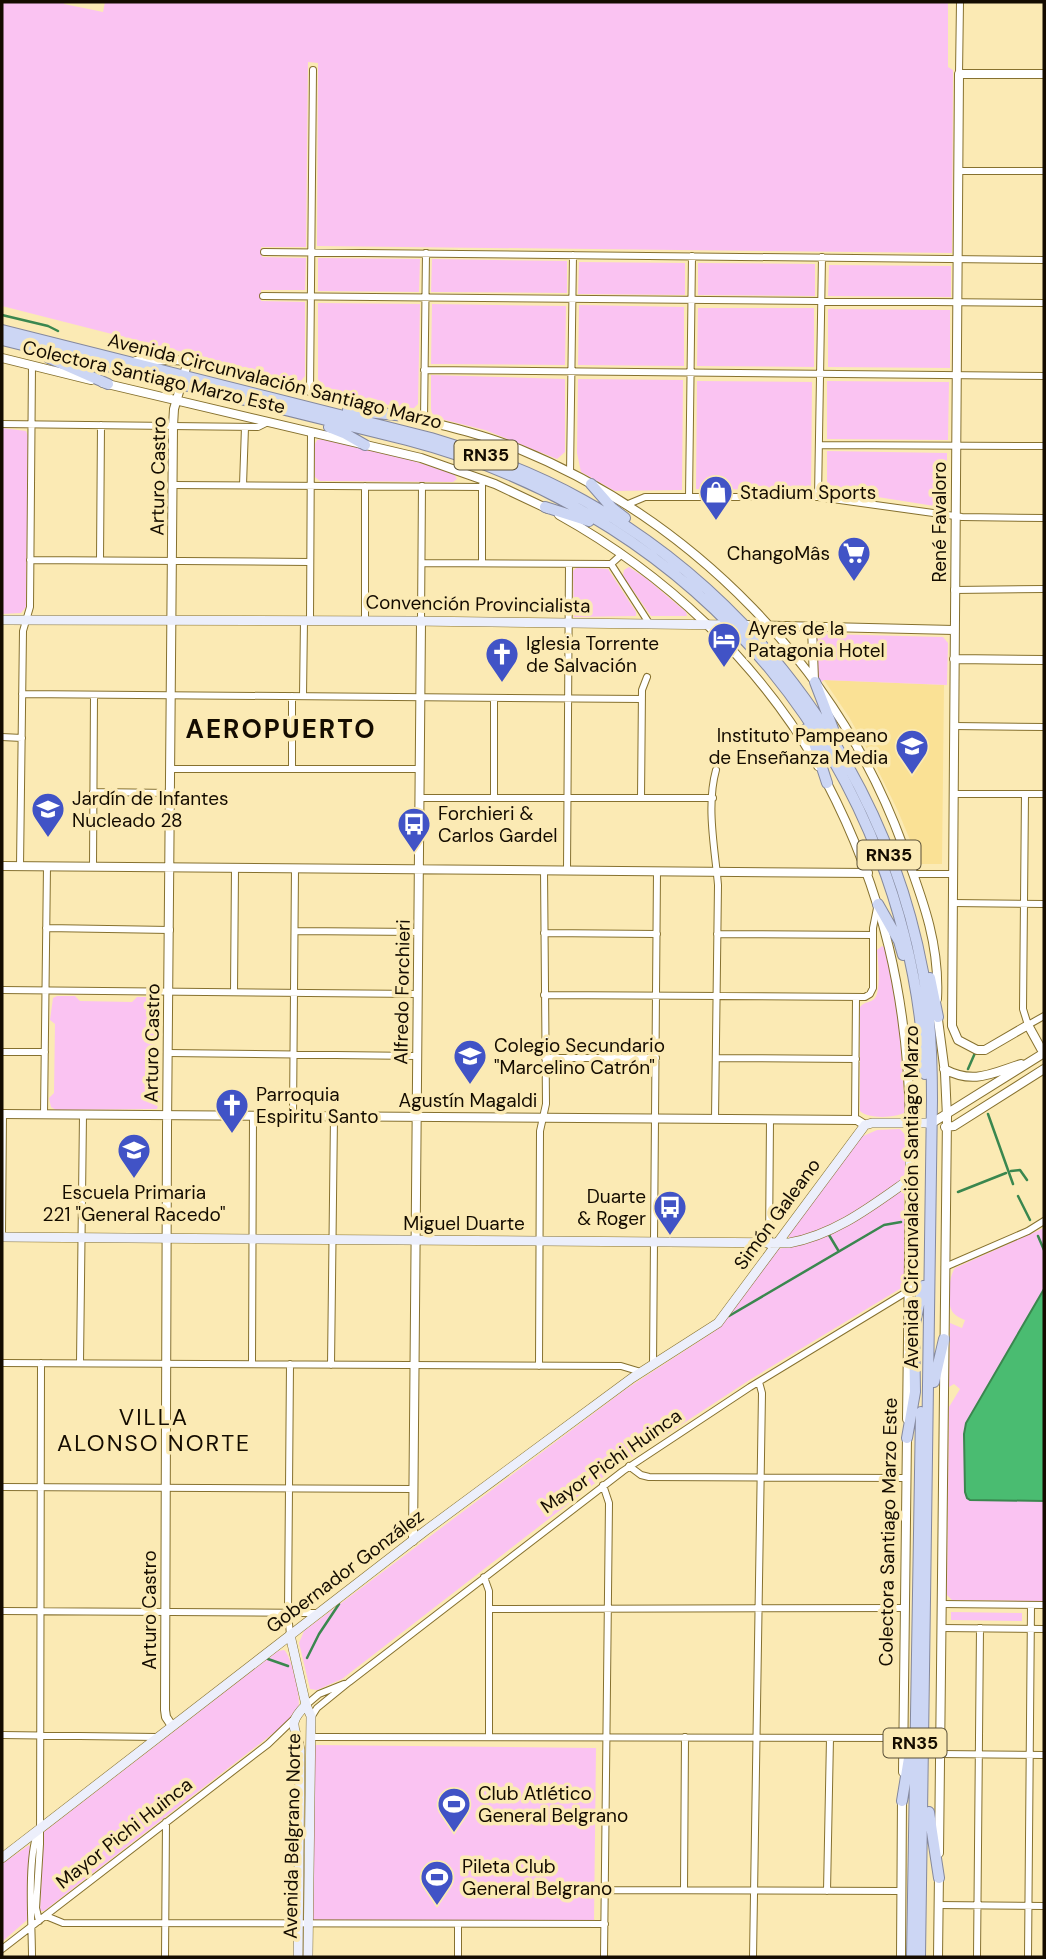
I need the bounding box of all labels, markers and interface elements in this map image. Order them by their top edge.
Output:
street label: Avenida Circunvalación Santiago Marzo [105,327,445,435]
street label: Colectora Santiago Marzo Este [20,335,288,419]
street label: Arturo Castro [144,416,172,536]
road number: RN35 [454,440,518,470]
street label: René Favaloro [927,461,952,583]
shop icon: Stadium Sports [697,473,735,522]
place label: Stadium Sports [740,480,876,505]
supermarket icon: ChangoMâs [835,534,873,583]
place label: ChangoMâs [727,541,830,566]
street label: Convención Provincialista [365,590,591,618]
place label: Ayres de la Patagonia Hotel [748,616,885,663]
hotel icon: Ayres de la Patagonia Hotel [705,620,743,669]
place label: Iglesia Torrente de Salvación [526,631,659,678]
church icon: Iglesia Torrente de Salvación [483,635,521,684]
district label: AEROPUERTO [185,712,377,746]
place label: Instituto Pampeano de Enseñanza Media [708,723,888,770]
school or university icon: Instituto Pampeano de Enseñanza Media [893,727,931,776]
place label: Jardín de Infantes Nucleado 28 [72,786,229,833]
school or university icon: Jardín de Infantes Nucleado 28 [29,790,67,839]
place label: Forchieri & Carlos Gardel [438,801,557,848]
bus stop icon: Forchieri & Carlos Gardel [395,805,433,854]
road number: RN35 [858,840,920,870]
street label: Alfredo Forchieri [388,919,416,1065]
street label: Arturo Castro [138,983,166,1103]
street label: Avenida Circunvalación Santiago Marzo [899,1025,924,1369]
place label: Colegio Secundario "Marcelino Catrón" [494,1033,665,1080]
school or university icon: Colegio Secundario "Marcelino Catrón" [451,1037,489,1086]
place label: Parroquia Espiritu Santo [256,1082,378,1129]
church icon: Parroquia Espiritu Santo [213,1086,251,1135]
street label: Agustín Magaldi [399,1088,537,1113]
school or university icon: Escuela Primaria 221 "General Racedo" [115,1131,153,1180]
street label: Simón Galeano [728,1153,826,1275]
place label: Escuela Primaria 221 "General Racedo" [43,1180,225,1227]
place label: Duarte & Roger [577,1184,646,1231]
bus stop icon: Duarte & Roger [651,1188,689,1237]
street label: Miguel Duarte [403,1211,525,1236]
street label: Colectora Santiago Marzo Este [873,1397,903,1667]
district label: VILLA ALONSO NORTE [57,1402,251,1458]
street label: Mayor Pichi Huinca [536,1403,686,1519]
street label: Gobernador González [261,1503,429,1639]
street label: Arturo Castro [137,1550,162,1670]
road number: RN35 [884,1728,946,1758]
street label: Avenida Belgrano Norte [278,1733,306,1939]
street label: Mayor Pichi Huinca [51,1772,197,1894]
place label: Club Atlético General Belgrano [478,1781,628,1828]
sports icon: Club Atlético General Belgrano [435,1785,473,1834]
place label: Pileta Club General Belgrano [462,1854,612,1901]
sports icon: Pileta Club General Belgrano [418,1858,456,1907]

